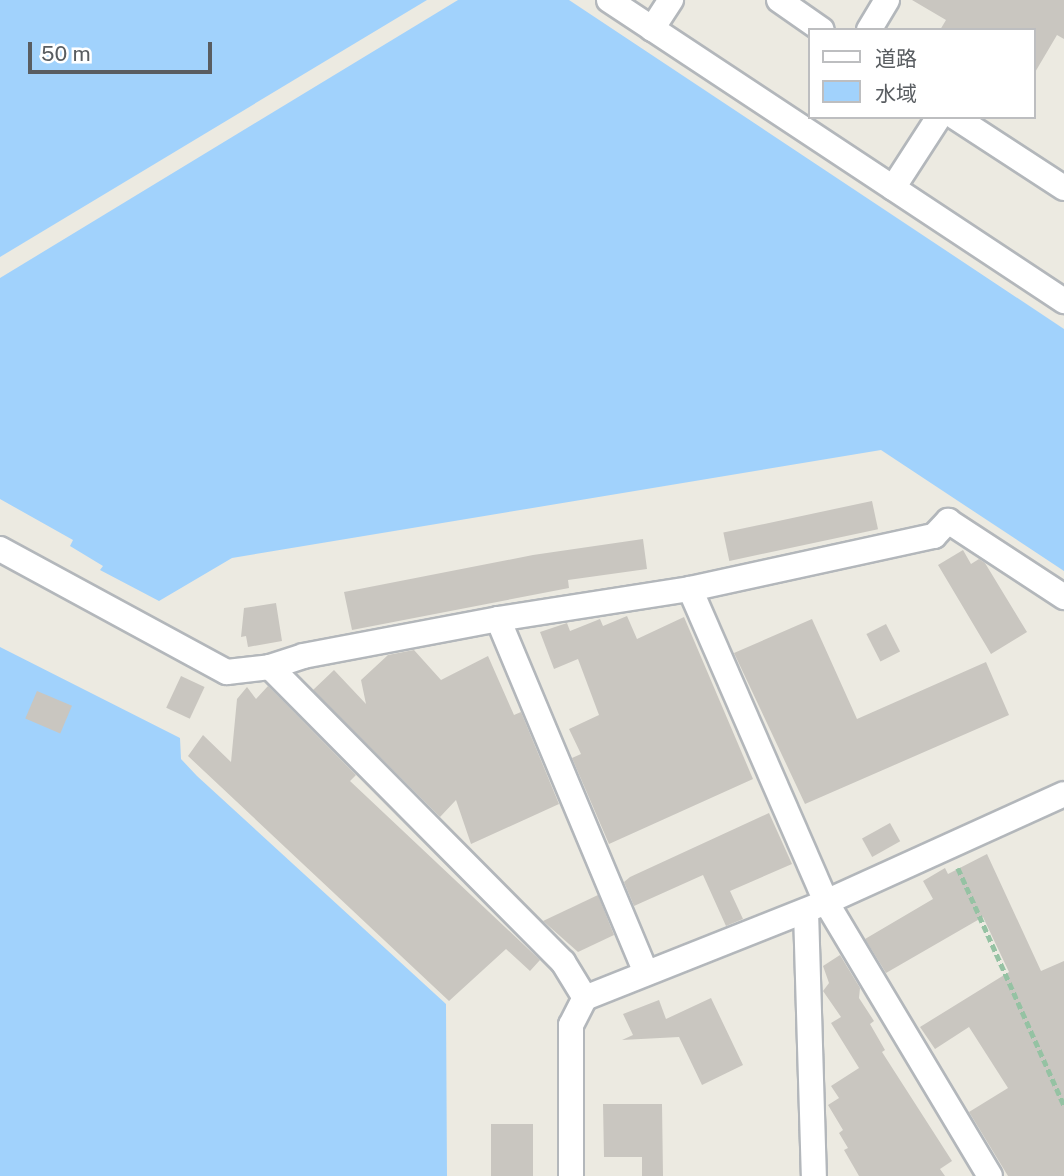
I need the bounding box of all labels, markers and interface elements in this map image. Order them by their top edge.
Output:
scale bar [32,28,215,72]
legend [808,28,1036,119]
text: 50 m [41,41,91,66]
text: 道路 [875,46,917,71]
text: 水域 [875,81,917,106]

